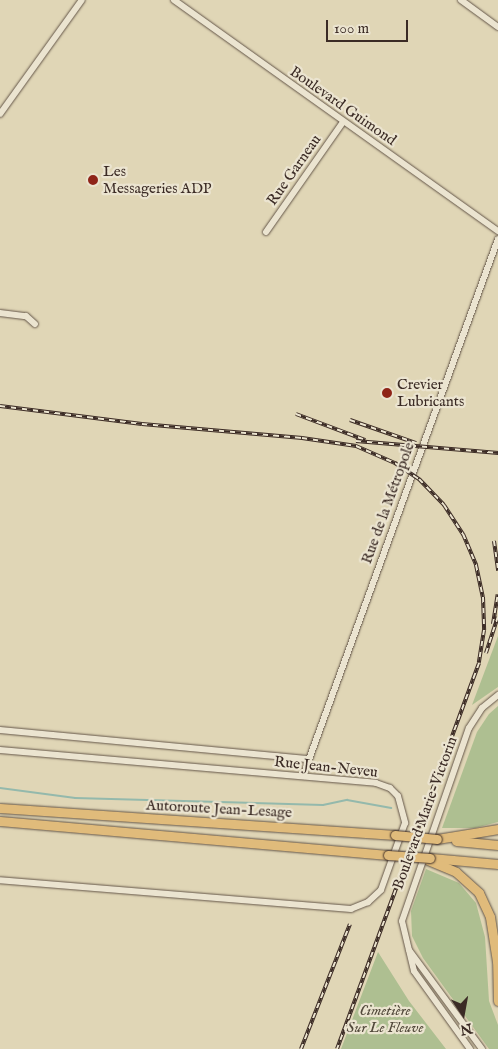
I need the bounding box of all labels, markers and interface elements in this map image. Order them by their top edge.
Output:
scale bar [328,10,410,42]
text: 100 m [334,19,369,38]
street label: Boulevard Guimond [286,63,400,149]
street label: Rue Garneau [263,131,325,209]
place label: Les Messageries ADP [103,162,211,197]
marker: Les Messageries ADP [87,174,99,186]
place label: Crevier Lubricants [397,375,464,410]
marker: Crevier Lubricants [381,387,393,399]
street label: Rue de la Métropole [358,440,418,566]
street label: Boulevard Marie-Victorin [389,734,461,892]
street label: Rue Jean-Neveu [273,753,379,781]
street label: Autoroute Jean-Lesage [146,796,292,822]
north arrow [438,989,488,1039]
park label: Cimetière Sur Le Fleuve [347,1001,423,1036]
text: N [458,1019,474,1039]

